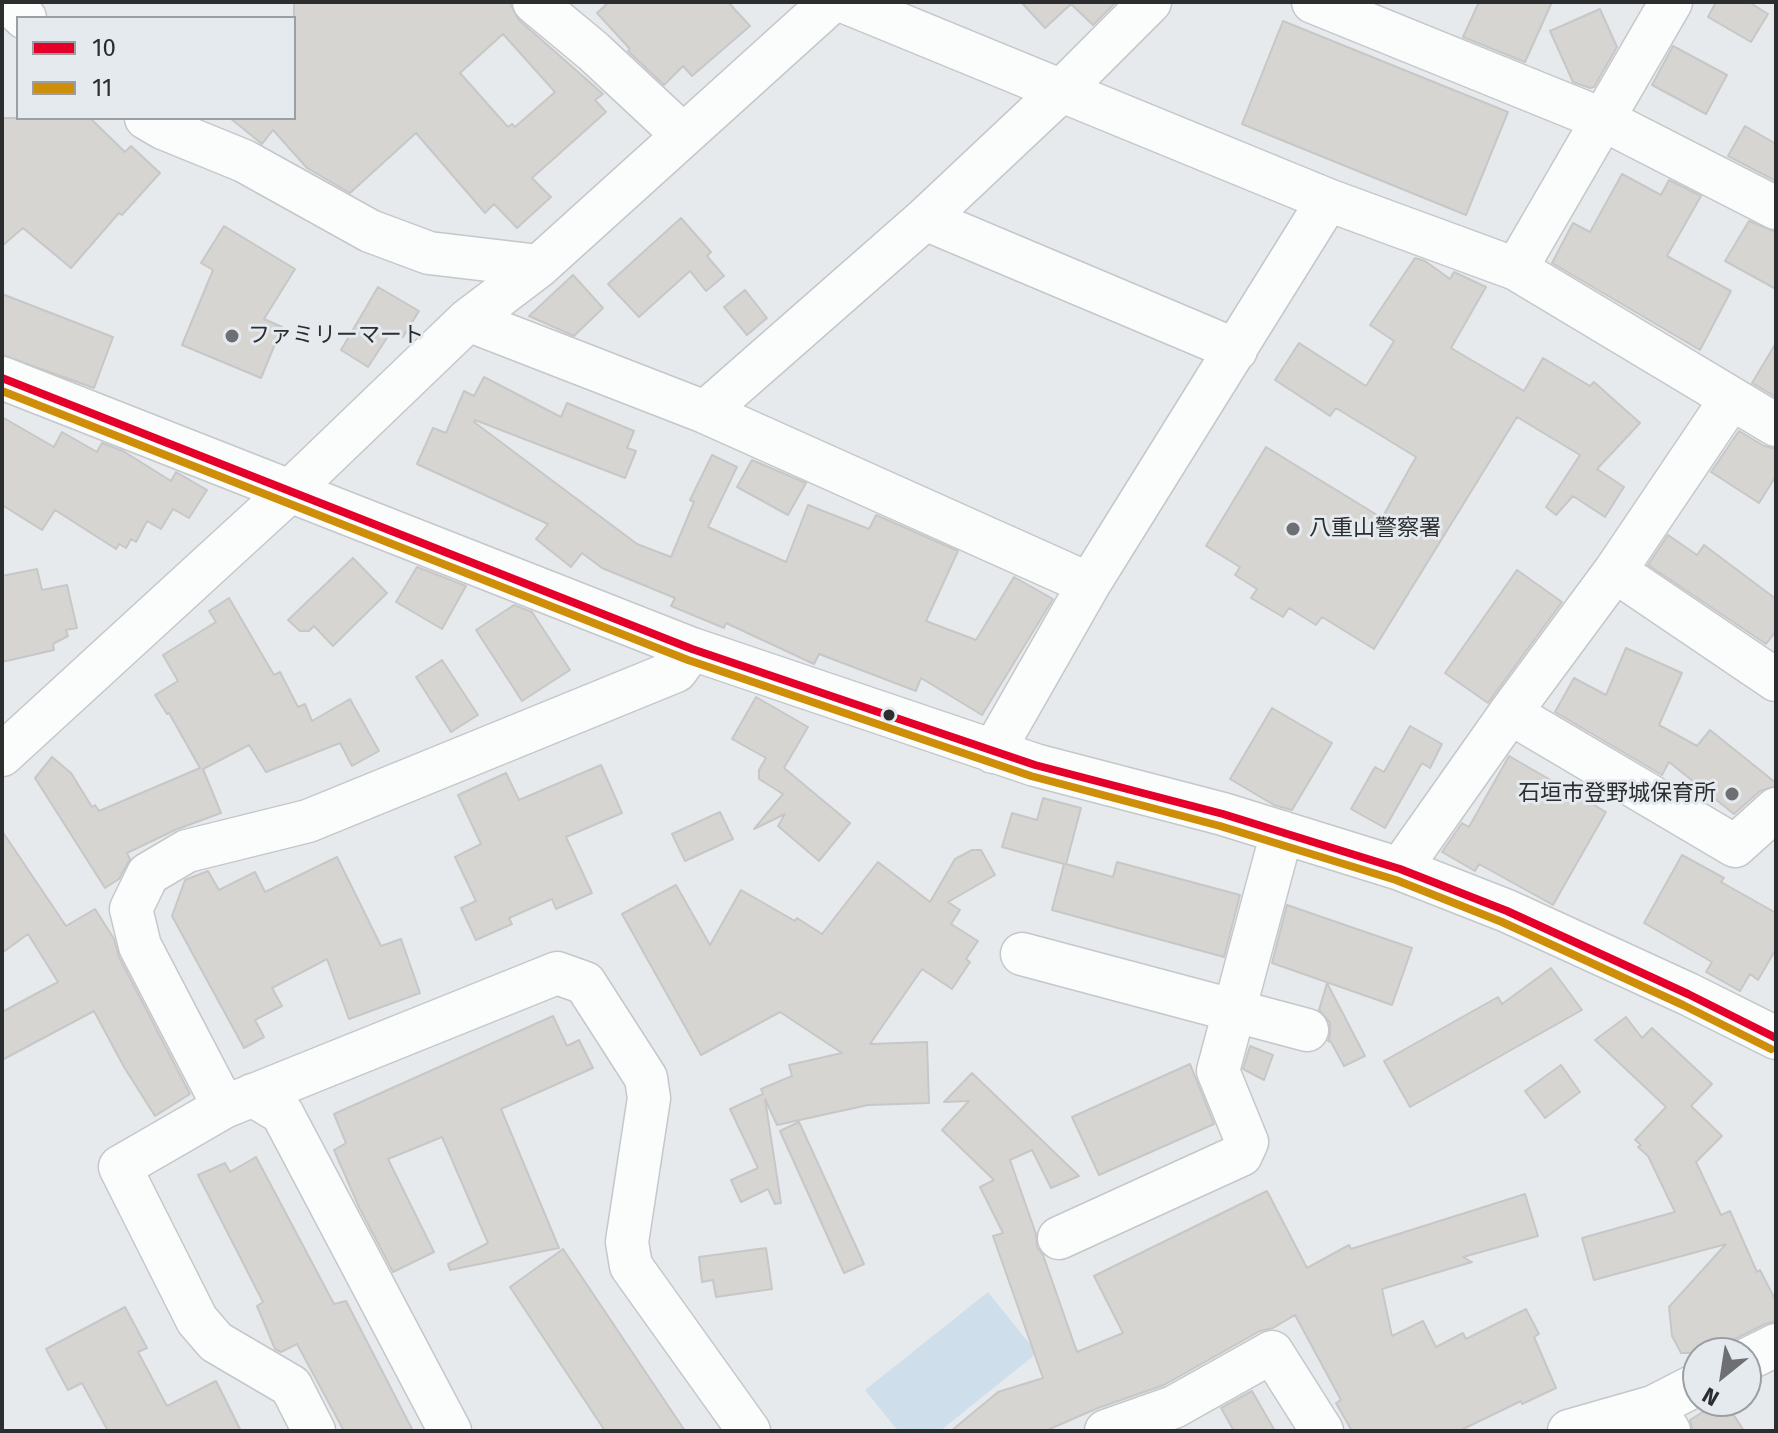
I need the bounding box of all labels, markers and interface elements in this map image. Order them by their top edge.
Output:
legend [16,16,296,120]
text: 10 [92,34,116,62]
text: 11 [92,74,112,102]
place label: ファミリーマート [248,323,424,349]
marker: ファミリーマート [223,327,241,345]
place label: 八重山警察署 [1309,516,1441,542]
marker: 八重山警察署 [1284,520,1302,538]
unlabelled marker [881,707,897,723]
place label: 石垣市登野城保育所 [1518,781,1716,807]
marker: 石垣市登野城保育所 [1723,785,1741,803]
north arrow [1682,1337,1762,1417]
text: N [1698,1381,1724,1412]

